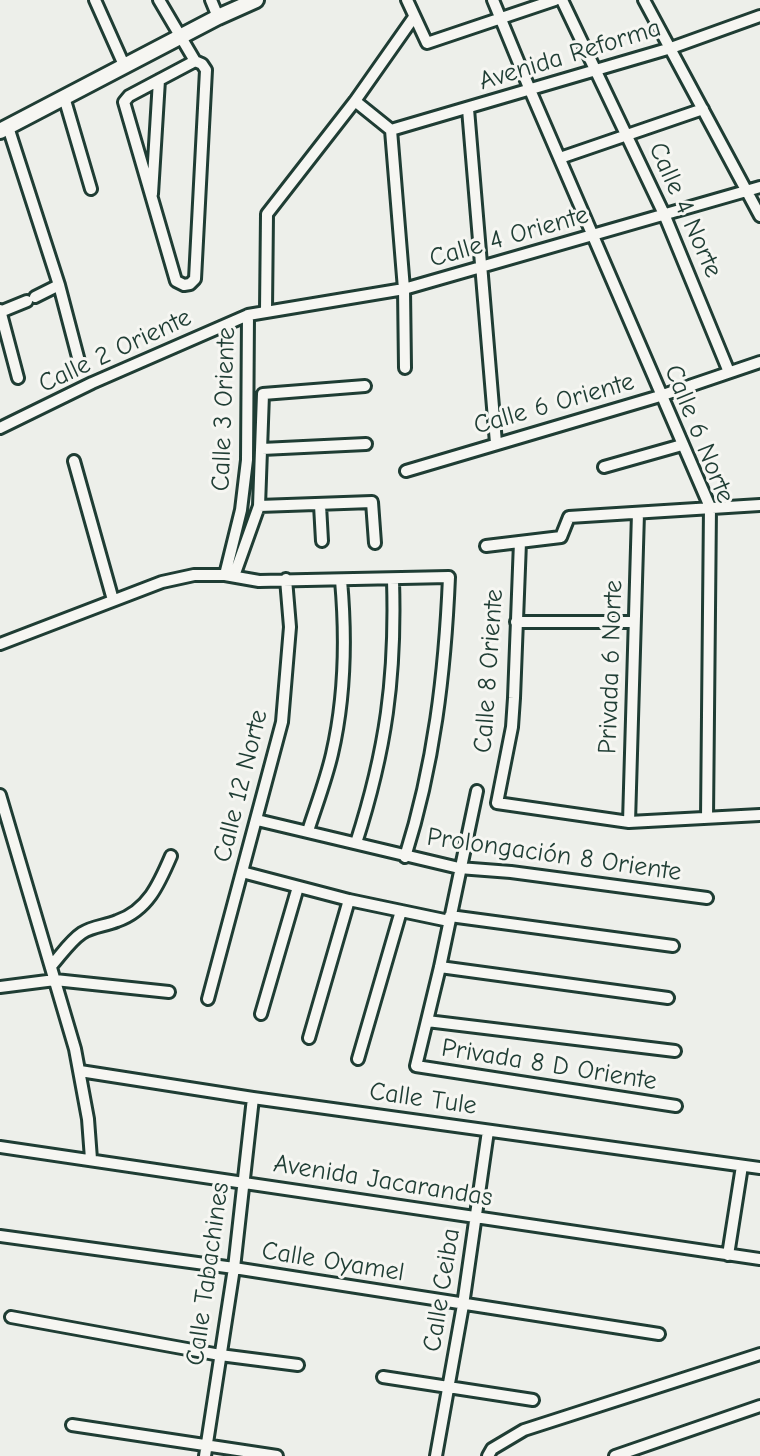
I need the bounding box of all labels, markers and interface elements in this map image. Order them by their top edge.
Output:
street label: Avenida Reforma [475,13,665,97]
street label: Calle 4 Norte [641,138,729,282]
street label: Calle 4 Oriente [426,199,592,275]
street label: Calle 2 Oriente [34,302,196,400]
street label: Calle 3 Oriente [206,326,242,492]
street label: Calle 6 Norte [657,360,741,508]
street label: Calle 6 Oriente [470,366,638,442]
street label: Privada 6 Norte [592,579,630,755]
street label: Calle 8 Oriente [468,588,510,754]
street label: Calle 12 Norte [207,707,275,865]
street label: Prolongación 8 Oriente [425,822,683,888]
street label: Privada 8 D Oriente [439,1033,659,1097]
street label: Calle Tule [367,1076,479,1122]
street label: Avenida Jacarandas [271,1148,495,1214]
street label: Calle Tabachines [180,1180,236,1368]
street label: Calle Ceiba [417,1226,467,1354]
street label: Calle Oyamel [259,1235,407,1289]

